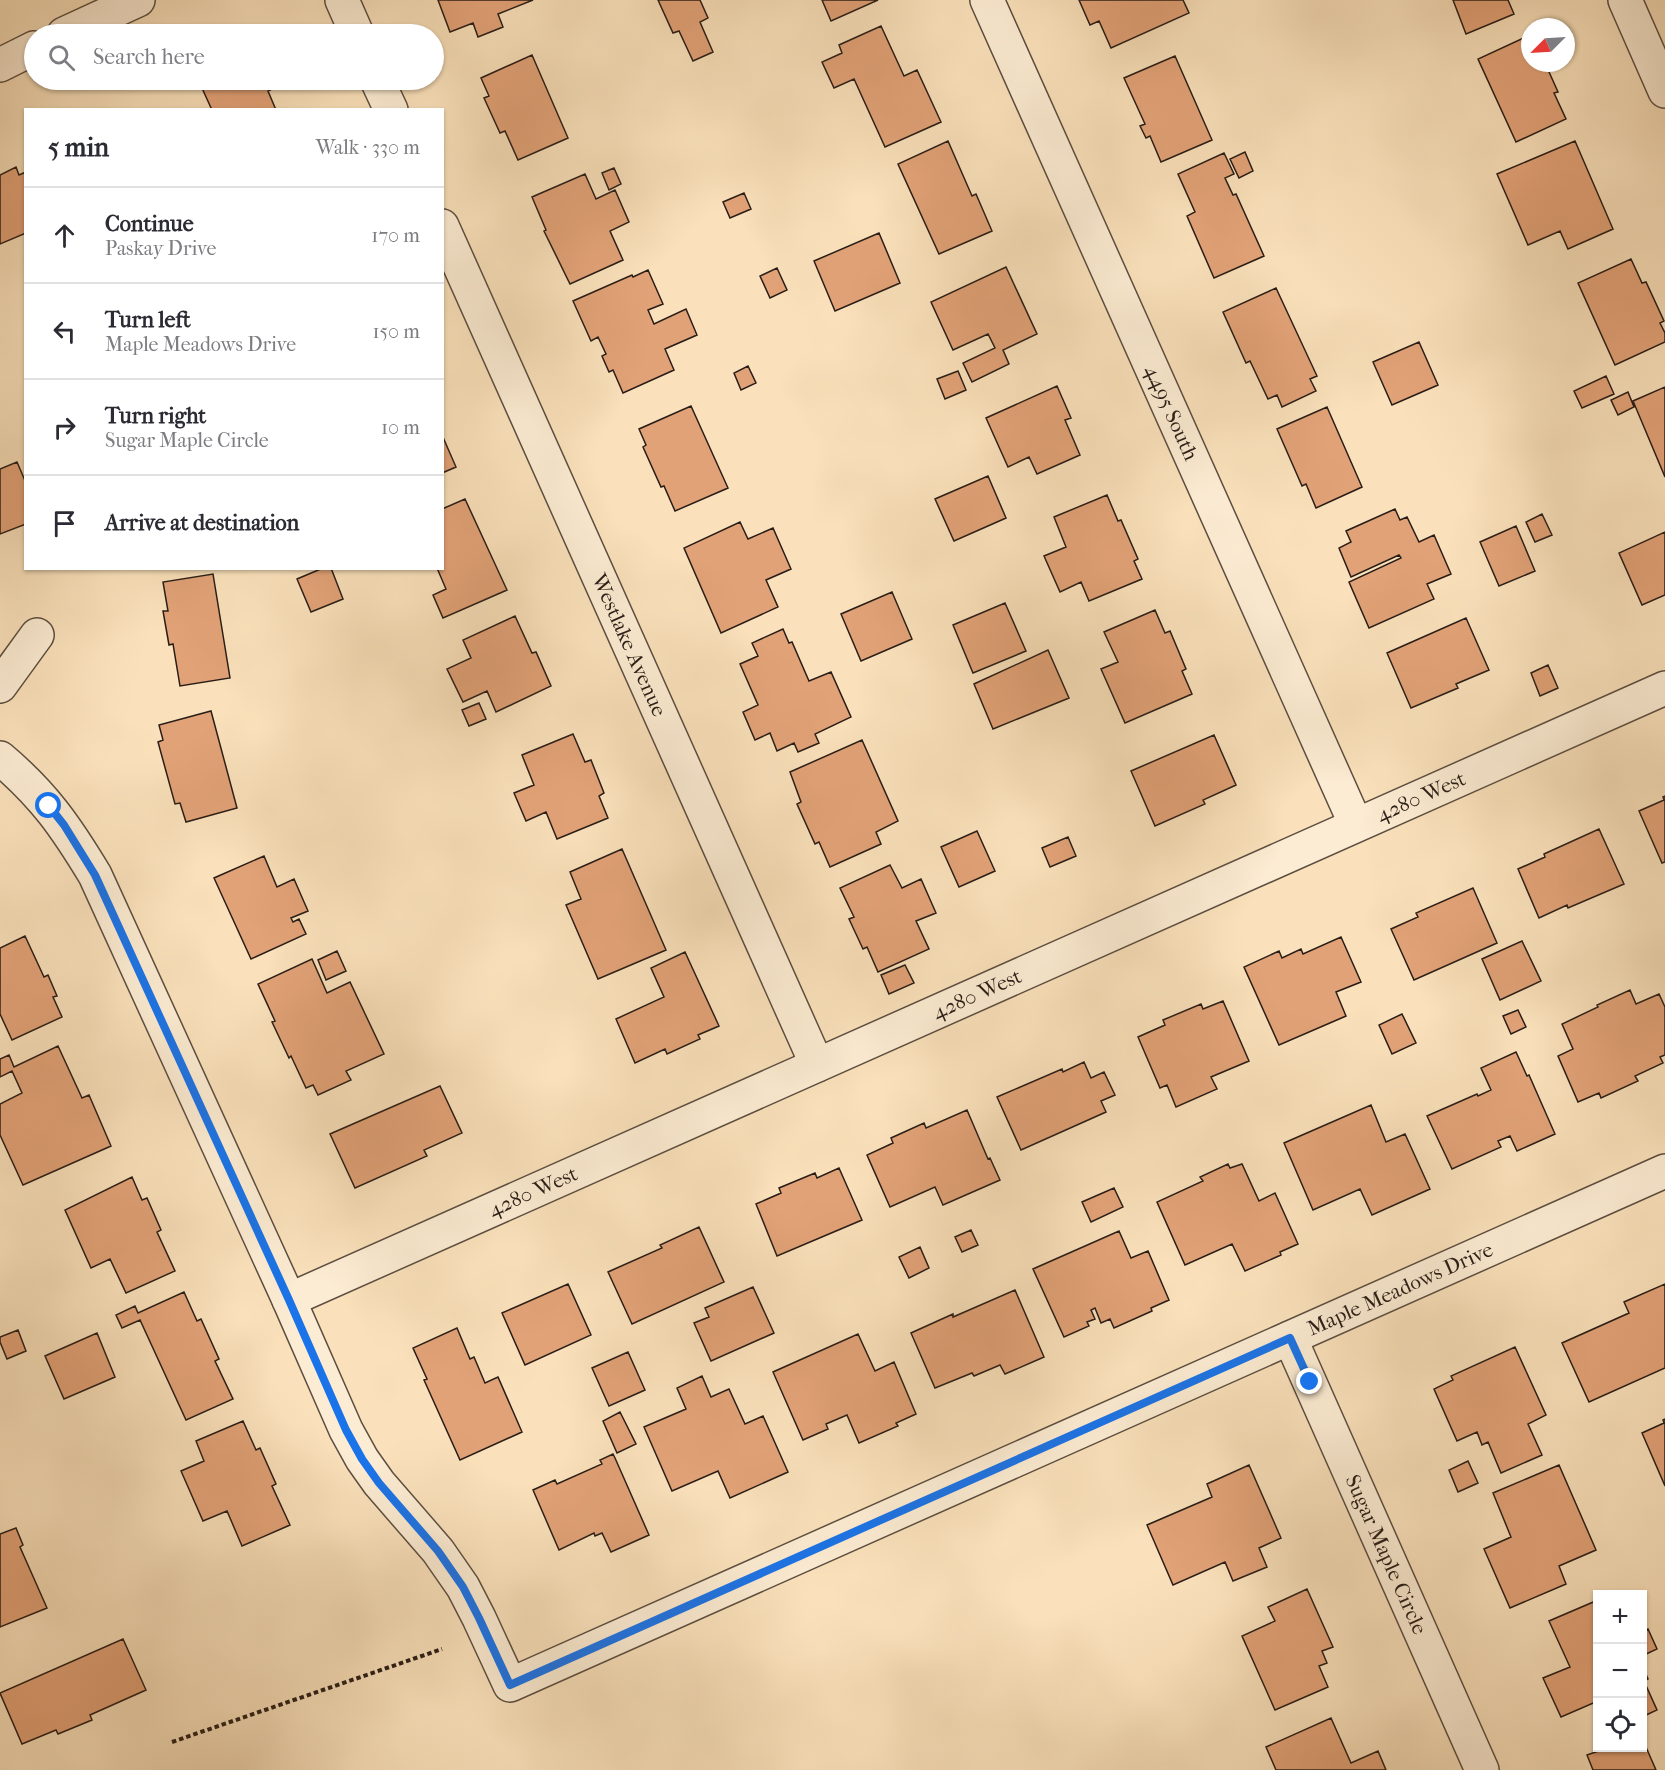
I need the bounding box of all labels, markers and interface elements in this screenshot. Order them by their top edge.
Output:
north arrow [1521,18,1575,72]
search box [24,24,444,90]
icon: search [45,41,78,74]
text: Search here [93,44,205,70]
text: 5 min [48,132,109,163]
text: Walk · 330 m [316,136,420,159]
text: Continue [105,211,194,237]
icon: ahead [48,219,81,252]
text: 170 m [371,224,420,247]
text: Paskay Drive [105,237,216,260]
text: Turn left [105,307,191,333]
icon: left [48,315,81,348]
text: 150 m [372,320,420,343]
text: Maple Meadows Drive [105,333,296,356]
street label: 4495 South [1140,361,1203,464]
text: Turn right [105,403,206,429]
icon: right [48,411,81,444]
text: 10 m [381,416,420,439]
text: Sugar Maple Circle [105,429,269,452]
icon: arrive [48,507,81,540]
text: Arrive at destination [105,510,299,536]
street label: Westlake Avenue [587,569,672,720]
street label: 4280 West [1373,766,1470,827]
route start [35,792,61,818]
street label: 4280 West [929,964,1026,1024]
street label: 4280 West [485,1161,582,1222]
street label: Maple Meadows Drive [1304,1237,1497,1341]
route end [1296,1368,1322,1394]
street label: Sugar Maple Circle [1340,1471,1432,1638]
map controls [1593,1590,1647,1752]
button: + [1593,1590,1647,1644]
button: − [1593,1644,1647,1698]
button: locate [1593,1698,1647,1752]

